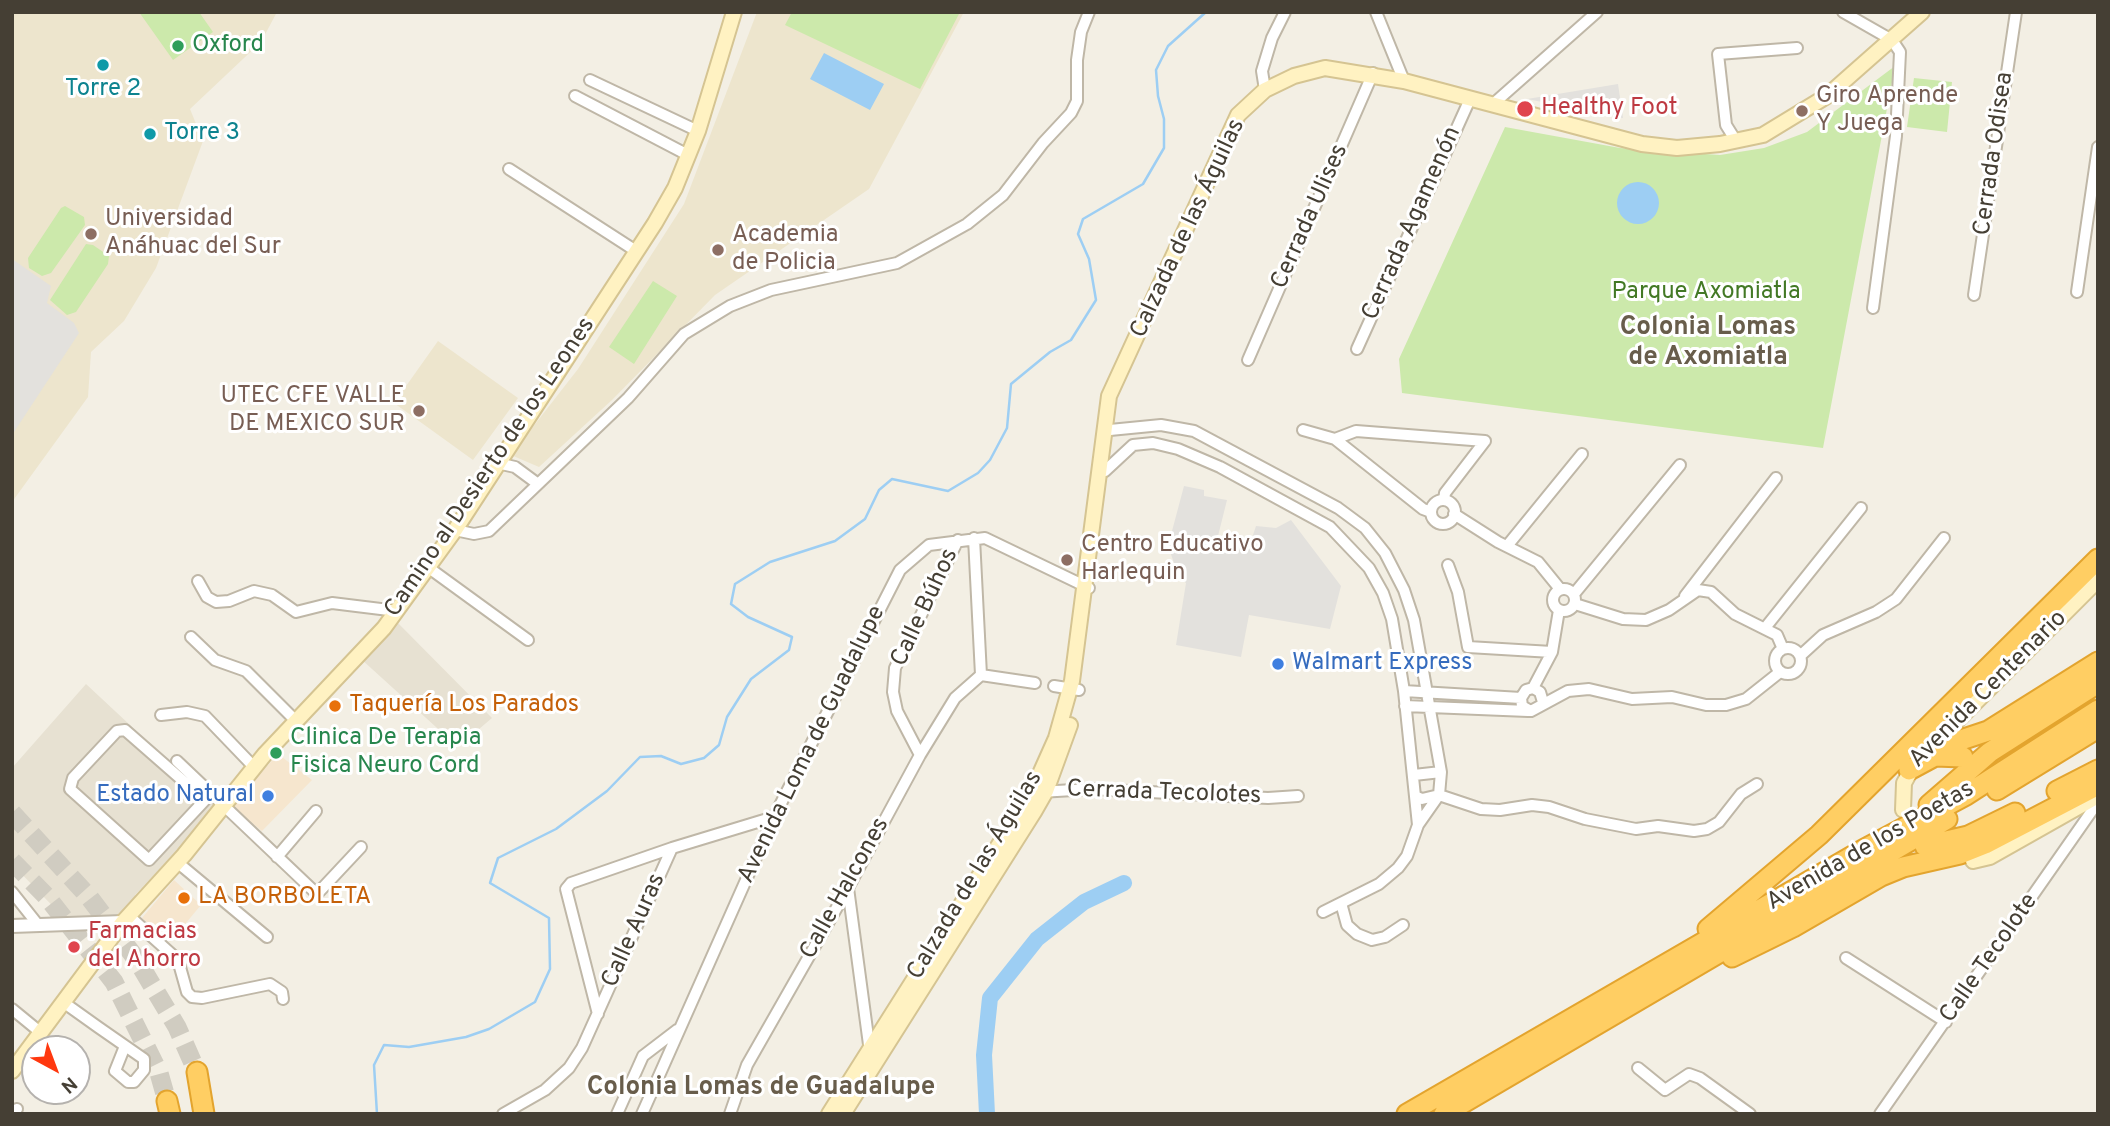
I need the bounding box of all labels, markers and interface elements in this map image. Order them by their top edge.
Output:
place label: Oxford [192,32,264,60]
marker: Oxford [170,38,186,54]
marker: Torre 2 [95,57,111,73]
street label: Cerrada Odisea [1969,70,2021,238]
place label: Torre 2 [65,76,141,104]
place label: Giro Aprende Y Juega [1816,83,1958,139]
place label: Healthy Foot [1541,95,1678,123]
marker: Healthy Foot [1515,99,1535,119]
marker: Giro Aprende Y Juega [1794,103,1810,119]
street label: Calzada de las Águilas [1126,115,1252,343]
place label: Torre 3 [164,120,240,148]
street label: Cerrada Agamenón [1357,123,1469,325]
marker: Torre 3 [142,126,158,142]
street label: Cerrada Ulises [1266,140,1356,294]
place label: Universidad Anáhuac del Sur [105,206,281,262]
place label: Academia de Policia [732,222,838,278]
marker: Universidad Anáhuac del Sur [83,226,99,242]
marker: Academia de Policia [710,242,726,258]
park label: Parque Axomiatla [1611,279,1801,307]
street label: Camino al Desierto de los Leones [380,313,602,623]
district label: Colonia Lomas de Axomiatla [1620,313,1796,374]
place label: UTEC CFE VALLE DE MEXICO SUR [220,383,405,439]
marker: UTEC CFE VALLE DE MEXICO SUR [411,403,427,419]
place label: Centro Educativo Harlequin [1081,532,1264,588]
street label: Calle Búhos [886,544,966,672]
marker: Centro Educativo Harlequin [1059,552,1075,568]
street label: Avenida Loma de Guadalupe [733,601,893,889]
street label: Avenida Centenario [1904,605,2074,775]
place label: Walmart Express [1292,650,1473,678]
marker: Walmart Express [1270,656,1286,672]
place label: Taquería Los Parados [349,692,579,720]
marker: Taquería Los Parados [327,698,343,714]
place label: Clinica De Terapia Fisica Neuro Cord [290,725,481,781]
marker: Clinica De Terapia Fisica Neuro Cord [268,745,284,761]
street label: Calzada de las Águilas [902,766,1050,986]
street label: Cerrada Tecolotes [1066,776,1262,812]
street label: Avenida de los Poetas [1762,776,1980,918]
place label: Estado Natural [96,782,254,810]
marker: Estado Natural [260,788,276,804]
street label: Calle Halcones [795,813,897,965]
street label: Calle Auras [597,869,673,993]
place label: LA BORBOLETA [198,884,371,912]
street label: Calle Tecolote [1935,889,2045,1029]
marker: LA BORBOLETA [176,890,192,906]
place label: Farmacias del Ahorro [88,919,201,975]
marker: Farmacias del Ahorro [66,939,82,955]
north arrow [21,1035,91,1105]
text: N [55,1071,81,1098]
district label: Colonia Lomas de Guadalupe [587,1073,935,1105]

